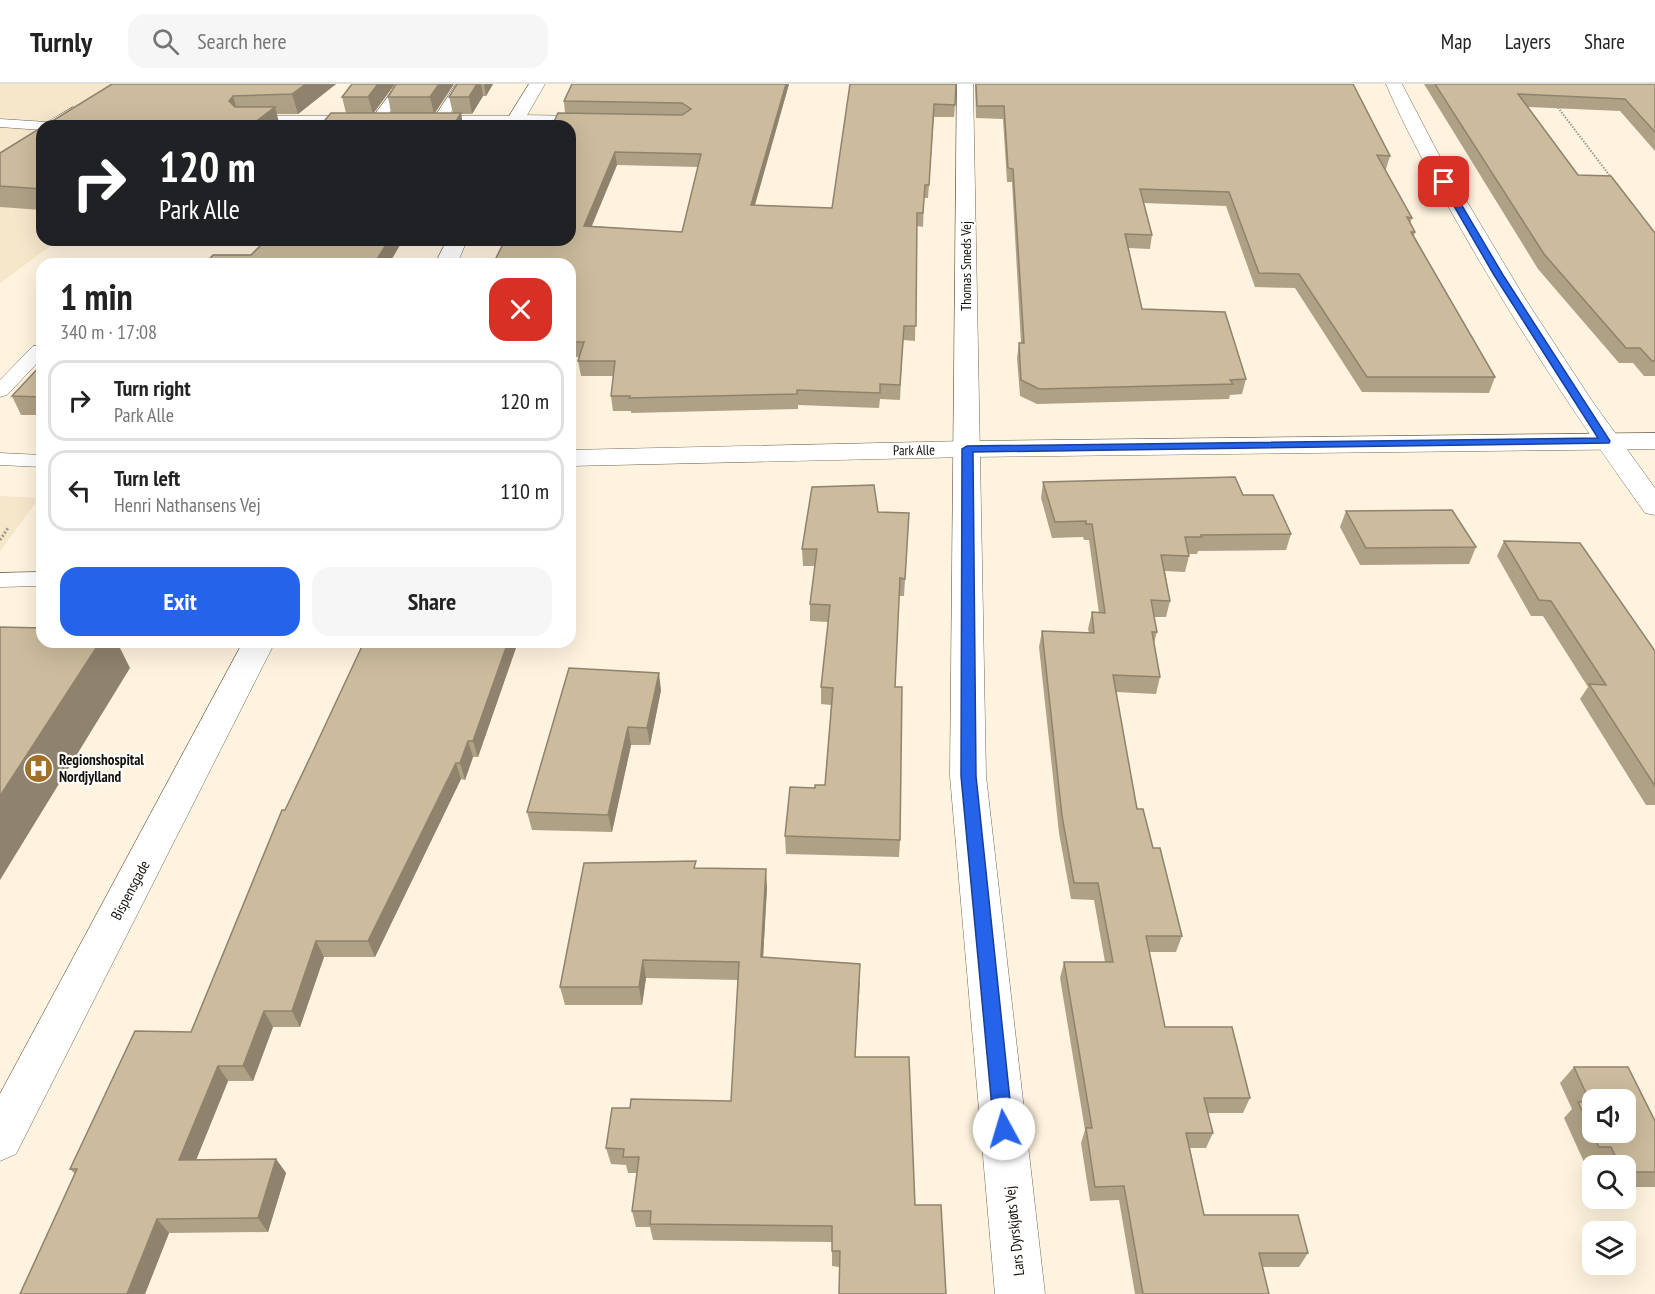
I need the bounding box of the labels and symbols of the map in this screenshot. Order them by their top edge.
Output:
pin [1418,156,1469,207]
street label: Thomas Smeds Vej [957,221,975,311]
street label: Park Alle [893,441,935,459]
place label: Regionshospital Nordjylland [59,750,144,786]
hospital icon: Regionshospital Nordjylland [22,752,54,784]
street label: Bispensgade [106,857,154,923]
position arrow [972,1097,1036,1161]
street label: Lars Dyrskjøts Vej [1000,1185,1028,1277]

